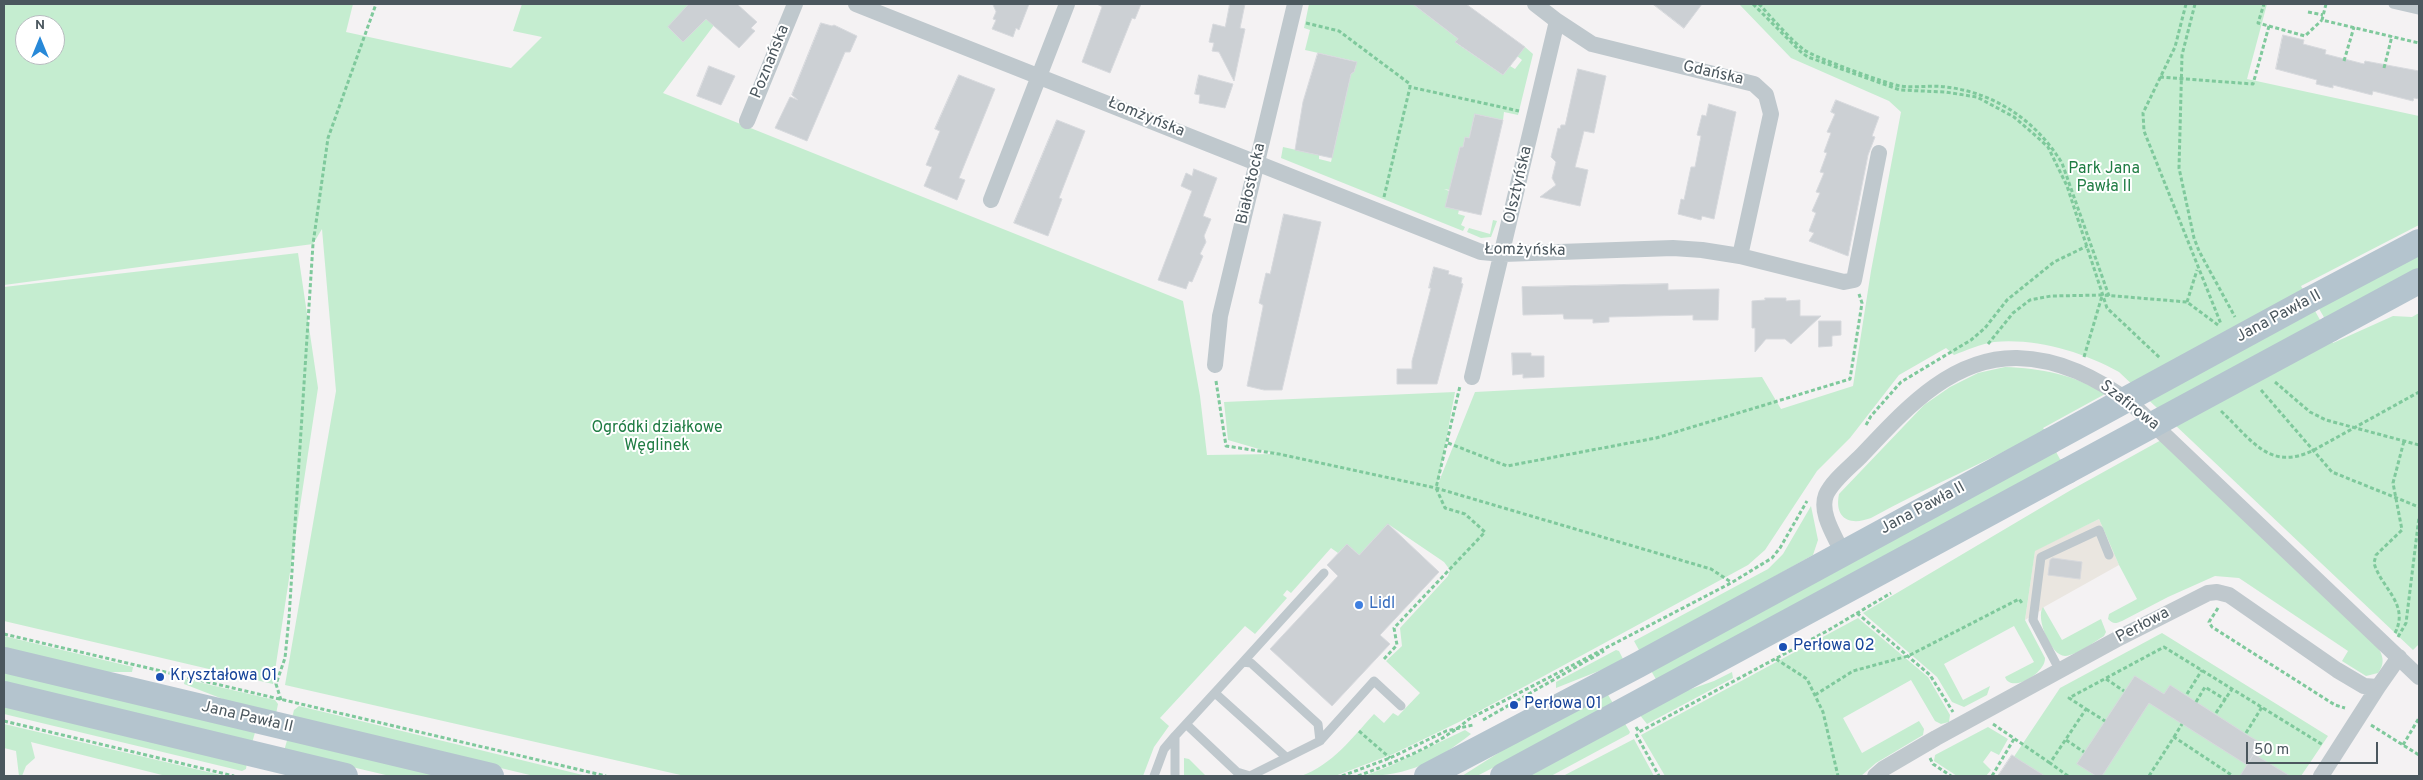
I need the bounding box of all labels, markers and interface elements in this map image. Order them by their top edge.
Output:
north arrow [15,15,65,65]
text: N [35,17,45,34]
street label: Poznańska [748,22,794,102]
street label: Gdańska [1681,58,1745,90]
street label: Łomżyńska [1105,94,1187,142]
street label: Białostocka [1233,141,1271,227]
street label: Olsztyńska [1501,145,1537,225]
park label: Park Jana Pawła II [2068,160,2140,198]
street label: Łomżyńska [1484,241,1566,261]
street label: Jana Pawła II [2233,287,2325,347]
street label: Szafirowa [2096,377,2162,435]
park label: Ogródki działkowe Węglinek [591,419,723,457]
street label: Jana Pawła II [1877,479,1969,539]
place label: Lidl [1369,595,1395,615]
marker: Lidl [1353,599,1365,611]
street label: Perłowa [2113,604,2173,648]
place label: Perłowa 02 [1793,637,1875,657]
marker: Perłowa 02 [1777,641,1789,653]
place label: Kryształowa 01 [170,667,277,687]
marker: Kryształowa 01 [154,671,166,683]
place label: Perłowa 01 [1524,695,1602,715]
street label: Jana Pawła II [199,698,295,738]
marker: Perłowa 01 [1508,699,1520,711]
scale bar [2248,732,2380,764]
text: 50 m [2254,741,2289,760]

